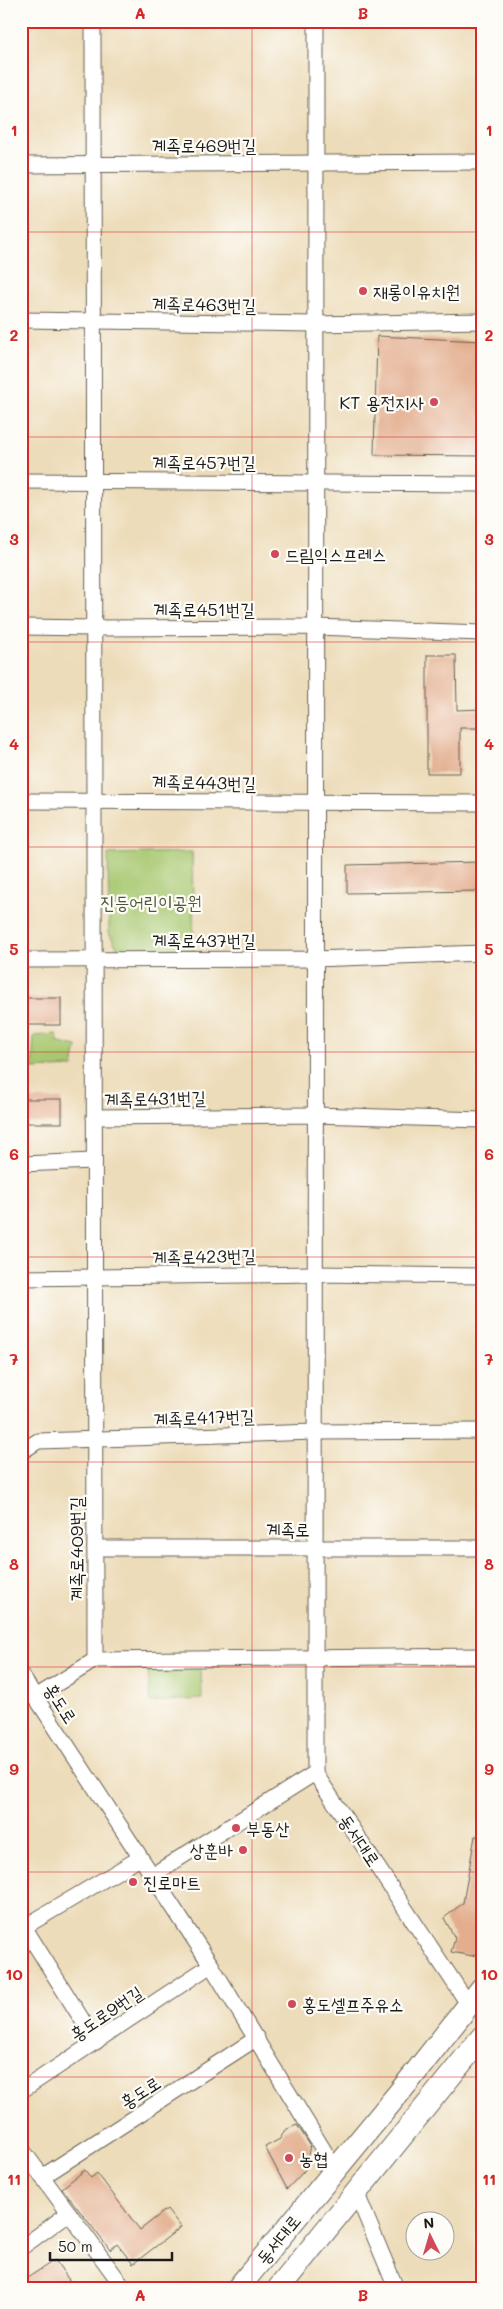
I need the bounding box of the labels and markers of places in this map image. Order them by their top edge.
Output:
place label: 재롱이유치원 [373,279,460,303]
marker: 재롱이유치원 [357,285,369,297]
place label: KT 용전지사 [339,390,425,414]
marker: KT 용전지사 [428,396,440,408]
place label: 드림익스프레스 [285,542,386,566]
marker: 드림익스프레스 [269,548,281,560]
place label: 부동산 [246,1816,290,1840]
marker: 부동산 [230,1822,242,1834]
place label: 상훈바 [190,1838,234,1862]
marker: 상훈바 [237,1844,249,1856]
place label: 진로마트 [143,1870,201,1894]
marker: 진로마트 [127,1876,139,1888]
place label: 홍도셀프주유소 [302,1992,403,2016]
marker: 홍도셀프주유소 [286,1998,298,2010]
place label: 농협 [299,2146,328,2170]
marker: 농협 [283,2152,295,2164]

